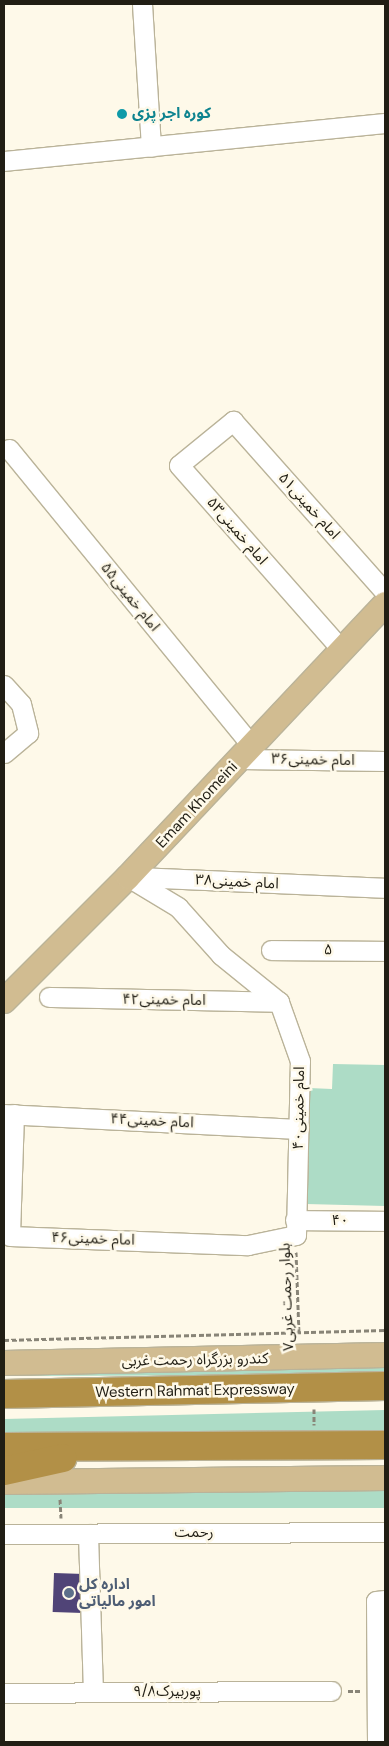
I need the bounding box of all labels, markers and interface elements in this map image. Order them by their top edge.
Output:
place label: کوره اجر پزی [132,105,211,123]
marker: کوره اجر پزی [116,108,128,120]
street label: امام خمینی۵۱ [274,469,344,543]
street label: امام خمینی۵۳ [203,494,271,568]
street label: امام خمینی۵۵ [97,559,163,635]
street label: امام خمینی۳۶ [271,750,355,770]
street label: Emam Khomeini [152,758,242,852]
street label: امام خمینی۳۸ [195,871,279,893]
street label: ۵ [324,941,332,959]
street label: امام خمینی۴۲ [122,990,206,1010]
street label: امام خمینی۴۰ [289,1066,309,1150]
street label: ۴۴امام خمینی [110,1110,194,1132]
street label: ۴۰ [331,1212,349,1230]
street label: امام خمینی۴۶ [51,1229,135,1249]
street label: بلوار رحمت غربی۷ [276,1243,298,1351]
street label: کندرو بزرگراه رحمت غربی [122,1350,268,1370]
street label: Western Rahmat Expressway [95,1380,295,1402]
street label: رحمت [175,1524,213,1542]
place label: اداره کل امور مالیاتی [79,1575,156,1610]
marker: اداره کل امور مالیاتی [63,1587,75,1599]
street label: پوربیرک۹/۸ [133,1683,201,1701]

